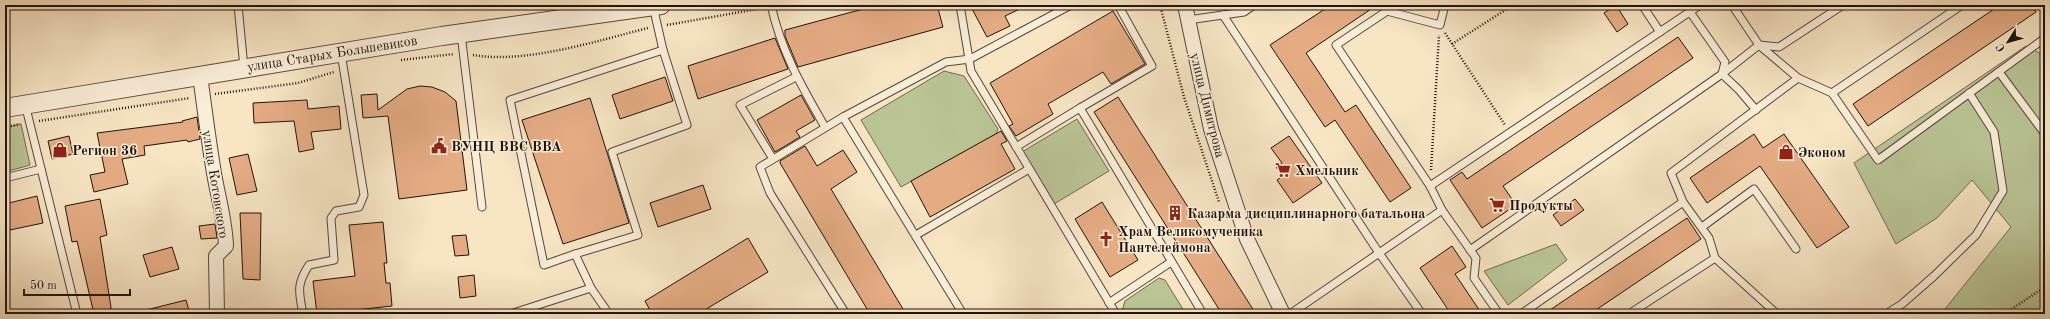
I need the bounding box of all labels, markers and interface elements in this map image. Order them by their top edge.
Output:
north arrow [1988,22,2028,62]
street label: улица Старых Большевиков [246,34,419,74]
text: С [1995,41,2008,53]
street label: улица Димитрова [1187,51,1227,159]
street label: улица Котовского [200,129,231,239]
public building icon: ВУНЦ ВВС ВВА [430,137,448,155]
place label: ВУНЦ ВВС ВВА [451,140,562,154]
shop icon: Регион 36 [51,141,69,159]
shop icon: Эконом [1777,143,1795,161]
place label: Регион 36 [72,144,137,158]
place label: Эконом [1798,146,1846,160]
supermarket icon: Хмельник [1274,161,1292,179]
place label: Хмельник [1295,164,1359,178]
supermarket icon: Продукты [1488,196,1506,214]
place label: Продукты [1509,199,1573,213]
building icon: Казарма дисциплинарного батальона [1166,204,1184,222]
place label: Казарма дисциплинарного батальона [1187,207,1425,221]
place label: Храм Великомученика Пантелеймона [1118,225,1263,255]
church icon: Храм Великомученика Пантелеймона [1097,230,1115,248]
scale bar [24,271,130,297]
text: 50 m [30,279,57,292]

